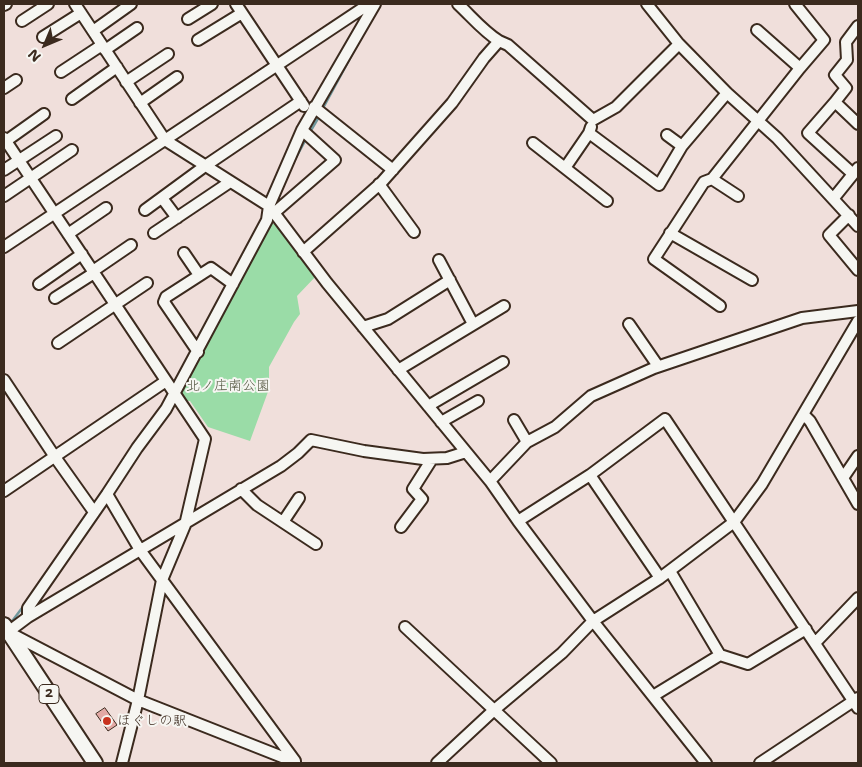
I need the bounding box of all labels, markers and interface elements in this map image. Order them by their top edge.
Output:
north arrow [20,20,70,70]
text: N [24,45,45,66]
park label: 北ノ庄南公園 [186,378,270,394]
road number: 2 [39,684,59,704]
place label: ほぐしの駅 [117,713,187,729]
marker: ほぐしの駅 [101,715,113,727]

